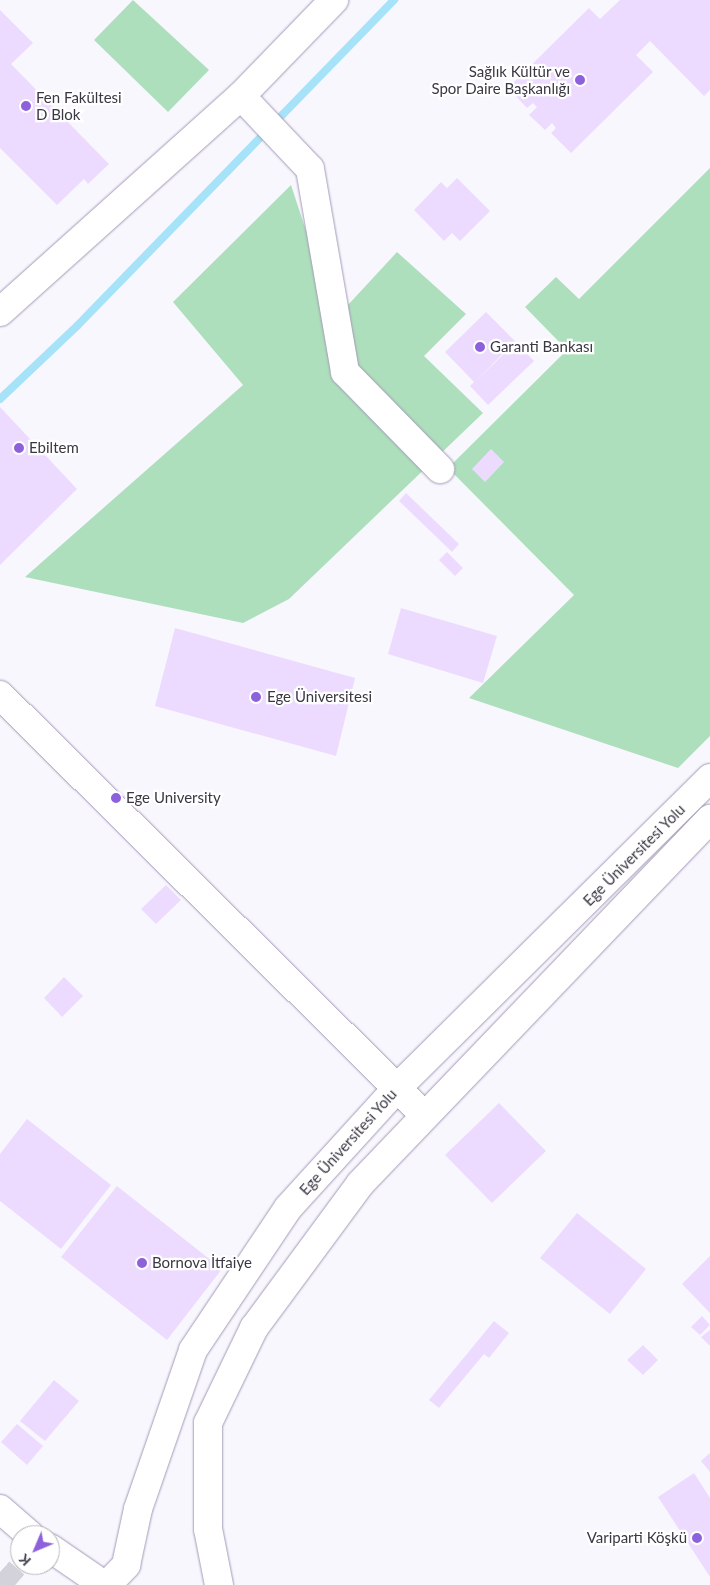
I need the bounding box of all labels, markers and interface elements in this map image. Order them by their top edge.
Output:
place label: Sağlık Kültür ve Spor Daire Başkanlığı [431,62,570,97]
marker: Sağlık Kültür ve Spor Daire Başkanlığı [574,74,586,86]
place label: Fen Fakültesi D Blok [36,88,122,123]
marker: Fen Fakültesi D Blok [20,100,32,112]
place label: Garanti Bankası [490,338,593,356]
marker: Garanti Bankası [474,341,486,353]
place label: Ebiltem [29,439,79,457]
marker: Ebiltem [13,442,25,454]
place label: Ege Üniversitesi [267,688,372,706]
marker: Ege Üniversitesi [249,690,263,704]
place label: Ege University [126,789,221,807]
marker: Ege University [110,792,122,804]
street label: Ege Üniversitesi Yolu [579,800,689,910]
street label: Ege Üniversitesi Yolu [295,1085,401,1199]
place label: Bornova İtfaiye [152,1254,252,1272]
marker: Bornova İtfaiye [136,1257,148,1269]
north arrow [10,1525,60,1575]
place label: Variparti Köşkü [587,1529,687,1547]
marker: Variparti Köşkü [691,1532,703,1544]
text: K [15,1551,34,1570]

